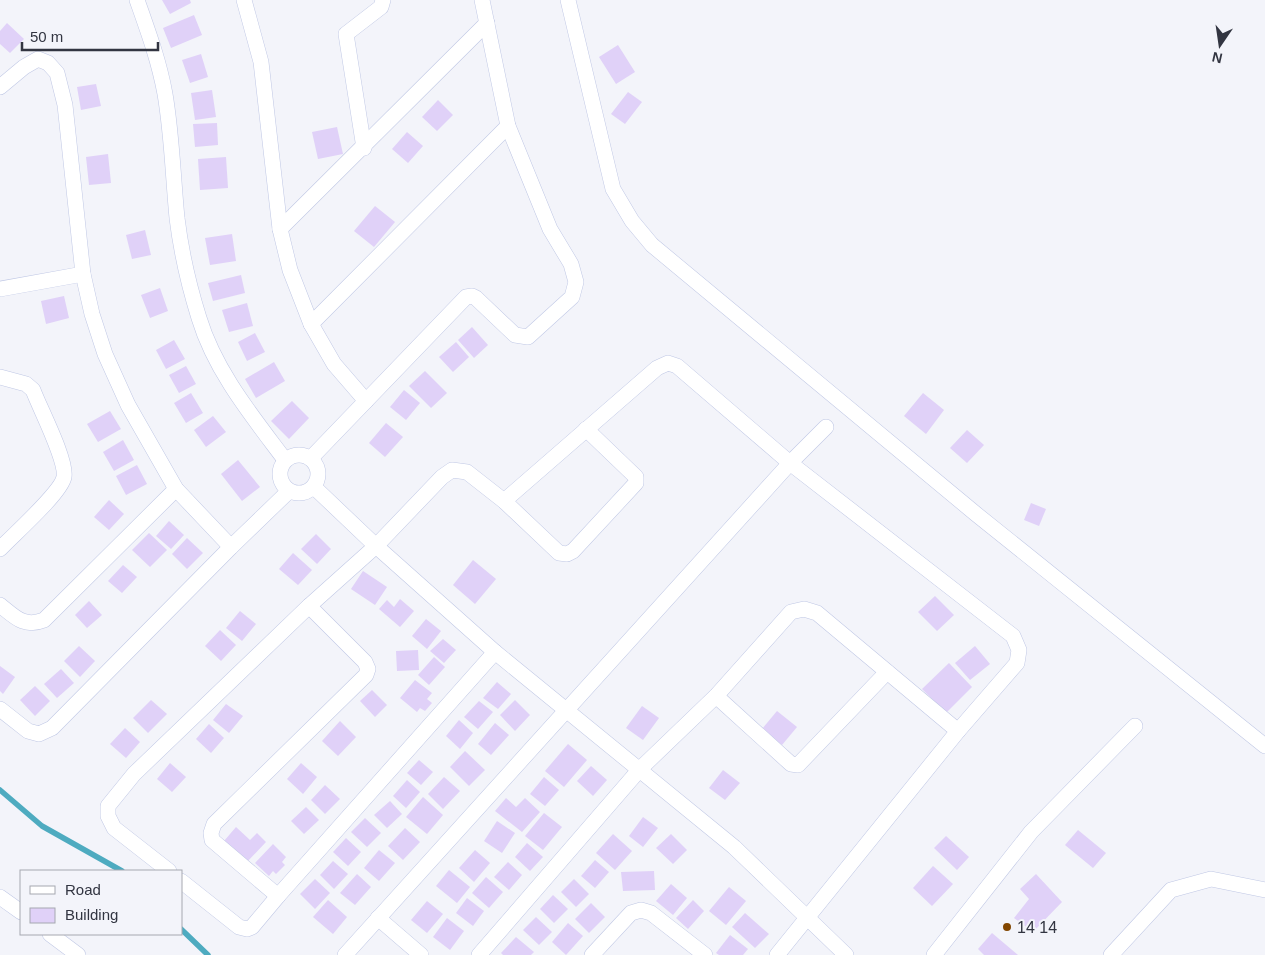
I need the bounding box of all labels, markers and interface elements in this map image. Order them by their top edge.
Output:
scale bar [22,20,159,52]
north arrow [1195,20,1245,70]
text: 50 m [30,28,63,45]
text: N [1210,49,1224,67]
legend [20,870,182,935]
text: Road [65,881,101,898]
text: Building [65,906,118,923]
place label: 14 14 [1017,919,1057,936]
marker: 14 14 [1001,921,1013,933]

